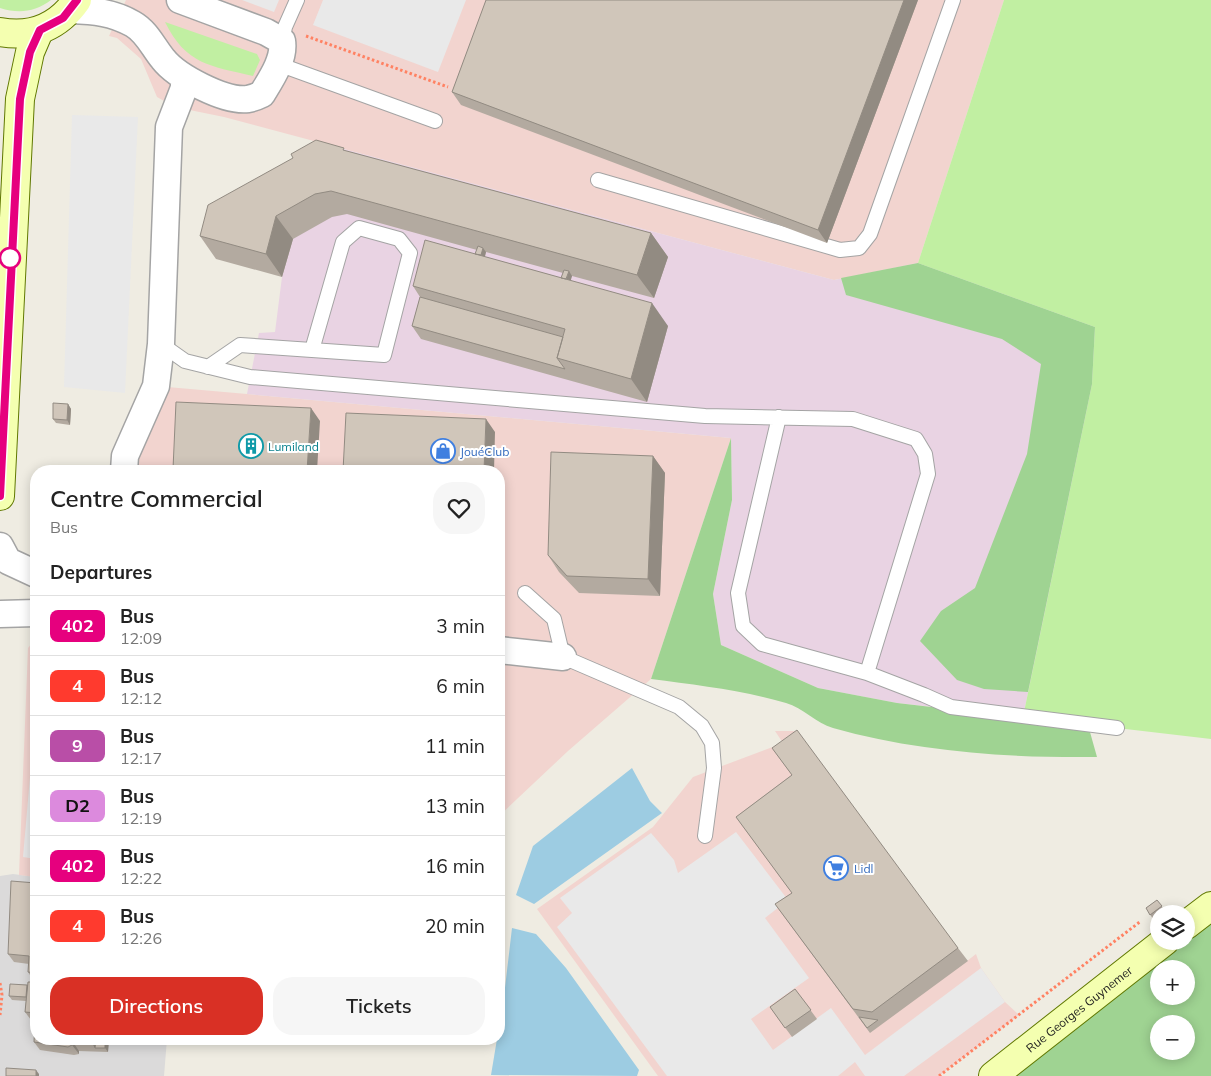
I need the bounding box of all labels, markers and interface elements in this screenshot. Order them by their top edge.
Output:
unlabelled marker [0,247,21,269]
building icon: Lumiland [238,433,264,459]
shop icon: JouéClub [430,438,456,464]
place label: Lumiland [268,439,319,454]
place label: JouéClub [460,444,509,459]
button: heart [433,482,485,534]
text: Centre Commercial [50,483,263,513]
text: Bus [50,517,78,537]
text: Departures [50,560,152,584]
text: Bus [120,604,154,628]
text: 402 [61,614,94,637]
text: 3 min [436,614,485,638]
text: 12:09 [120,628,162,648]
text: Bus [120,664,154,688]
text: 4 [72,674,83,697]
text: 6 min [436,674,485,698]
text: 12:12 [120,688,162,708]
text: Bus [120,724,154,748]
text: 9 [72,734,83,757]
text: 11 min [425,734,485,758]
text: 12:17 [120,748,162,768]
text: Bus [120,784,154,808]
text: D2 [65,794,90,817]
text: 13 min [425,794,485,818]
text: 12:19 [120,808,162,828]
text: Bus [120,844,154,868]
text: 402 [61,854,94,877]
text: 16 min [425,854,485,878]
supermarket icon: Lidl [823,855,849,881]
place label: Lidl [854,861,873,876]
text: 12:22 [120,868,162,888]
text: Bus [120,904,154,928]
map controls [1150,905,1195,1060]
button: layers [1150,905,1195,950]
text: 4 [72,914,83,937]
text: 20 min [425,914,485,938]
text: 12:26 [120,928,162,948]
button: + [1150,960,1195,1005]
street label: Rue Georges Guynemer [1022,962,1136,1055]
button: Directions [50,977,263,1035]
button: Tickets [273,977,485,1035]
button: − [1150,1015,1195,1060]

